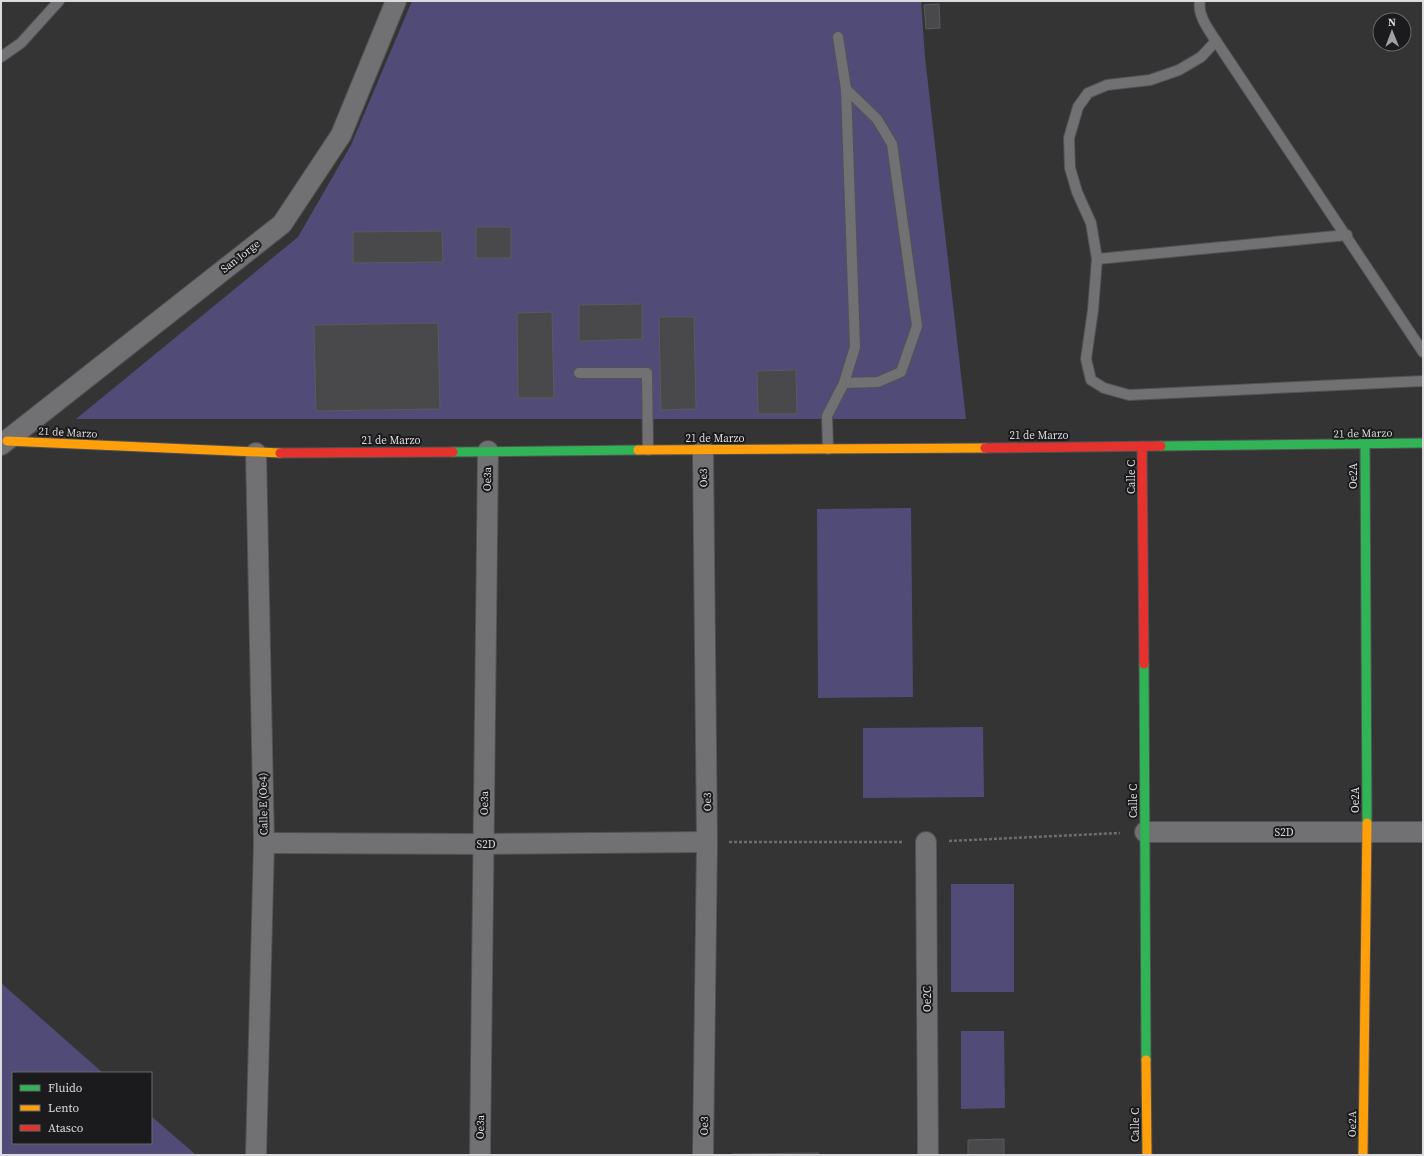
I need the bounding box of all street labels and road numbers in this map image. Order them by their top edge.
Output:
street label: San Jorge [218,236,263,276]
street label: 21 de Marzo [38,423,98,442]
street label: 21 de Marzo [1333,425,1393,442]
street label: 21 de Marzo [1010,428,1068,443]
street label: 21 de Marzo [686,431,744,446]
street label: 21 de Marzo [362,433,420,448]
street label: Calle C [1124,460,1139,494]
street label: Oe2A [1346,462,1361,489]
street label: Oe3a [480,466,495,491]
street label: Oe3 [696,468,711,488]
street label: Calle E (Oe4) [255,773,272,835]
street label: Calle C [1126,784,1141,818]
street label: Oe2A [1348,786,1363,813]
street label: Oe3a [477,790,492,815]
street label: Oe3 [700,792,715,812]
street label: S2D [1275,825,1294,840]
street label: S2D [477,837,496,852]
street label: Oe2C [920,986,935,1012]
street label: Calle C [1128,1108,1143,1142]
street label: Oe2A [1345,1110,1360,1137]
street label: Oe3a [473,1114,488,1139]
street label: Oe3 [697,1116,712,1136]

